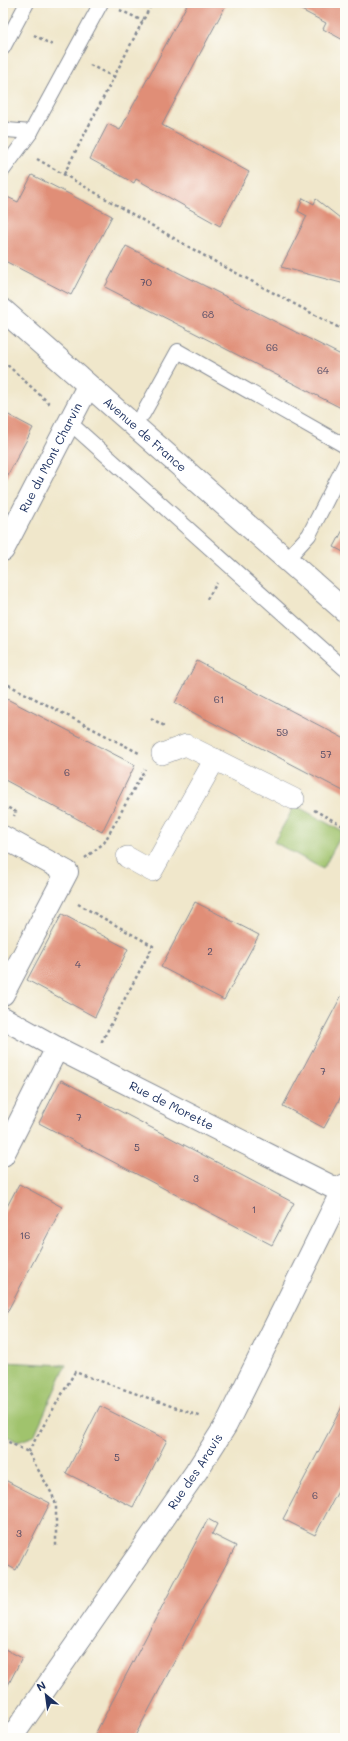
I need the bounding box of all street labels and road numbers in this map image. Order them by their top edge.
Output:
street label: Avenue de France [101,393,190,475]
street label: Rue du Mont Charvin [15,400,85,515]
street label: Rue de Morette [127,1077,217,1133]
street label: Rue des Aravis [163,1430,226,1512]

